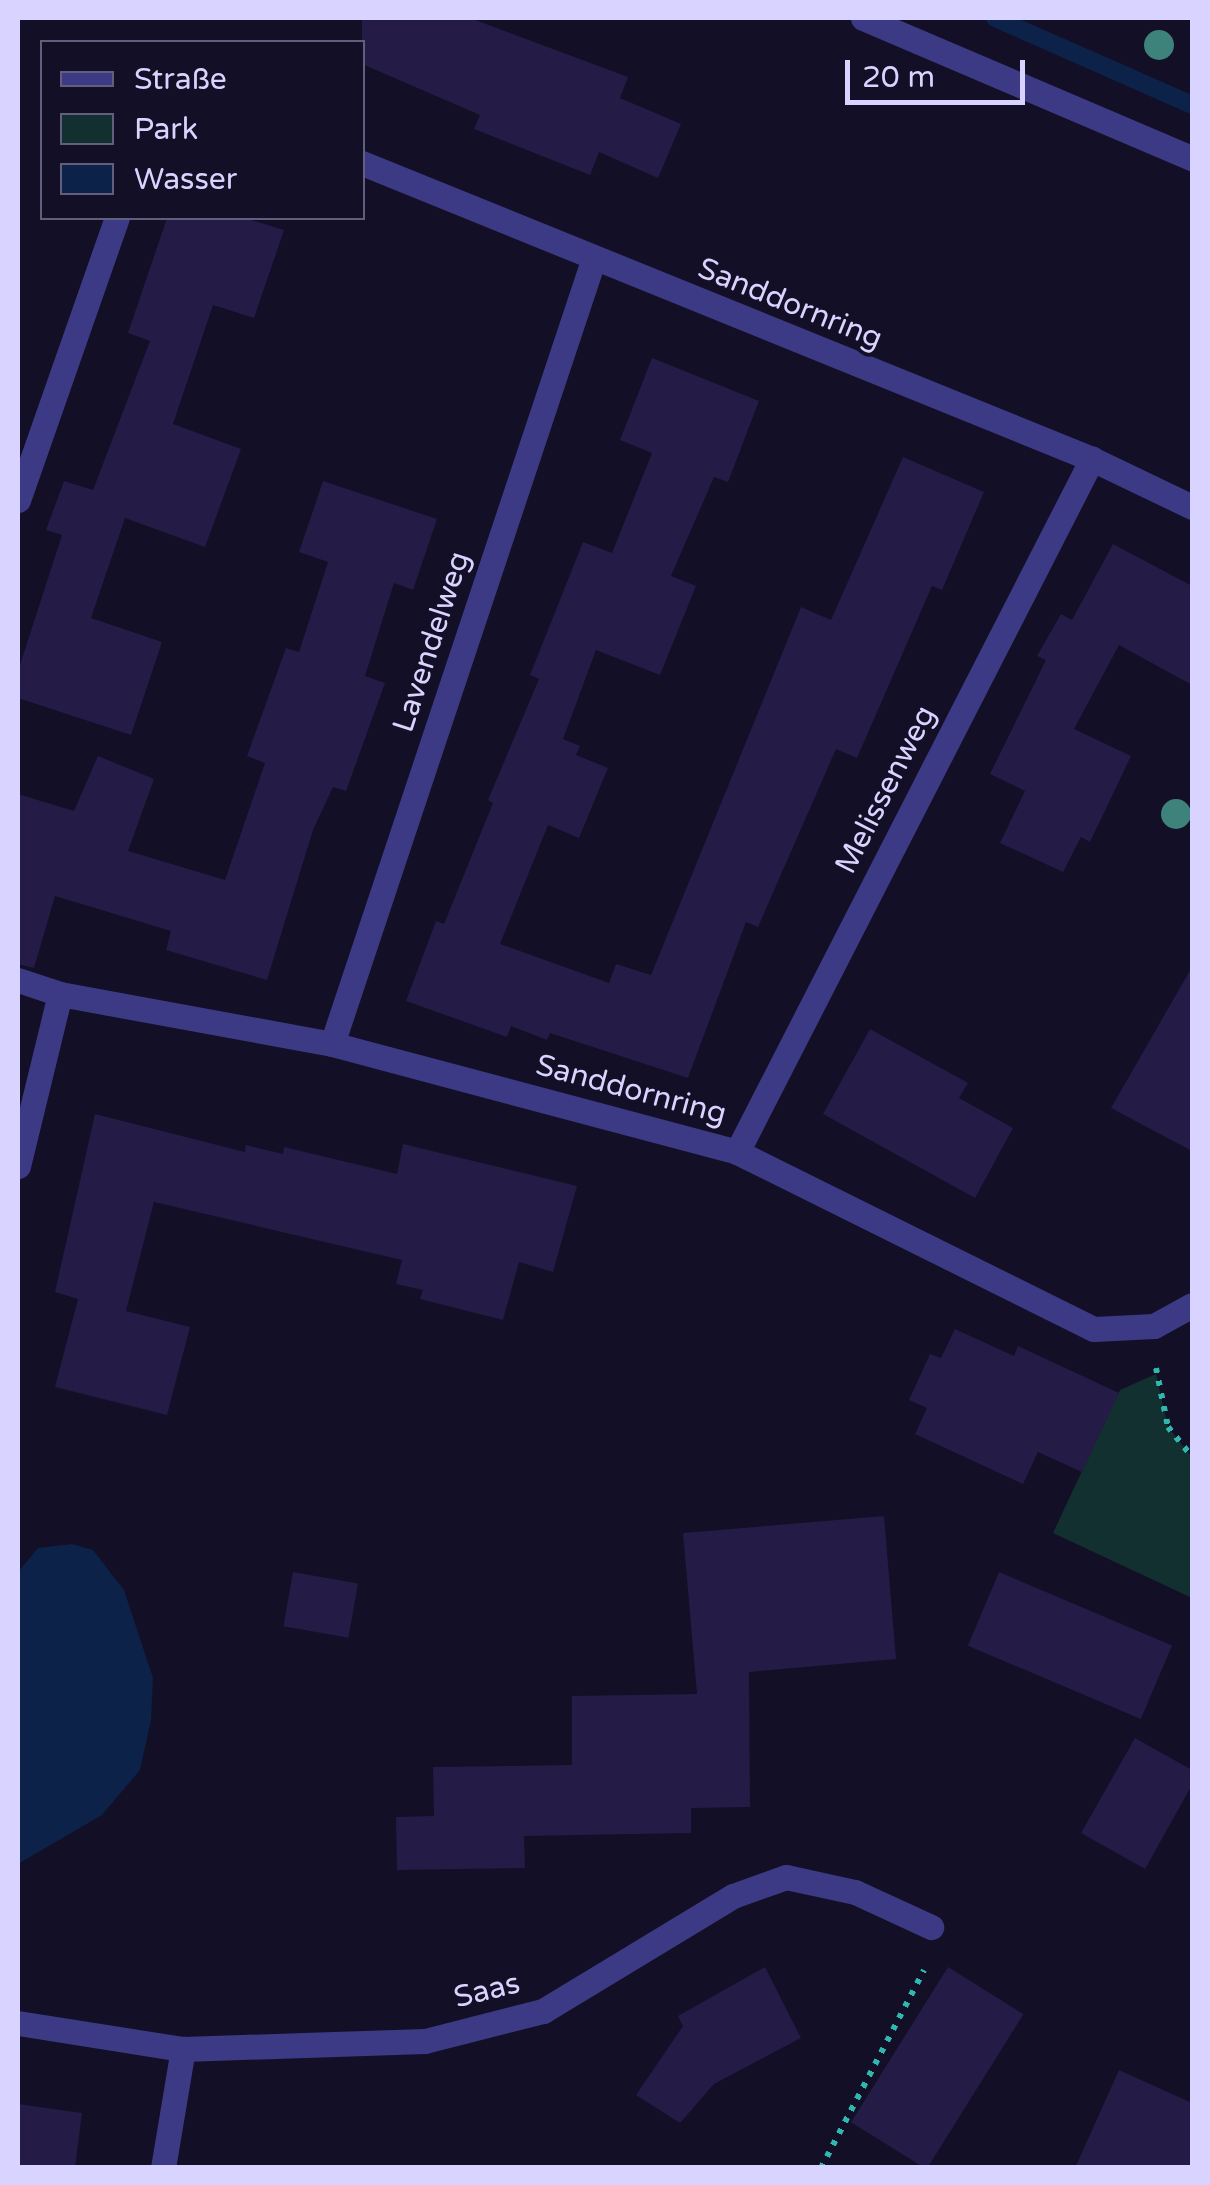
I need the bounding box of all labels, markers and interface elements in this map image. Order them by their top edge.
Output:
legend [40,40,365,220]
scale bar [850,40,1030,102]
text: 20 m [862,59,935,96]
text: Straße [134,61,227,98]
text: Park [134,111,198,148]
text: Wasser [134,161,237,198]
street label: Sanddornring [693,251,887,357]
street label: Lavendelweg [386,547,478,737]
street label: Melissenweg [828,700,944,880]
street label: Sanddornring [532,1047,730,1133]
street label: Saas [450,1965,524,2017]

